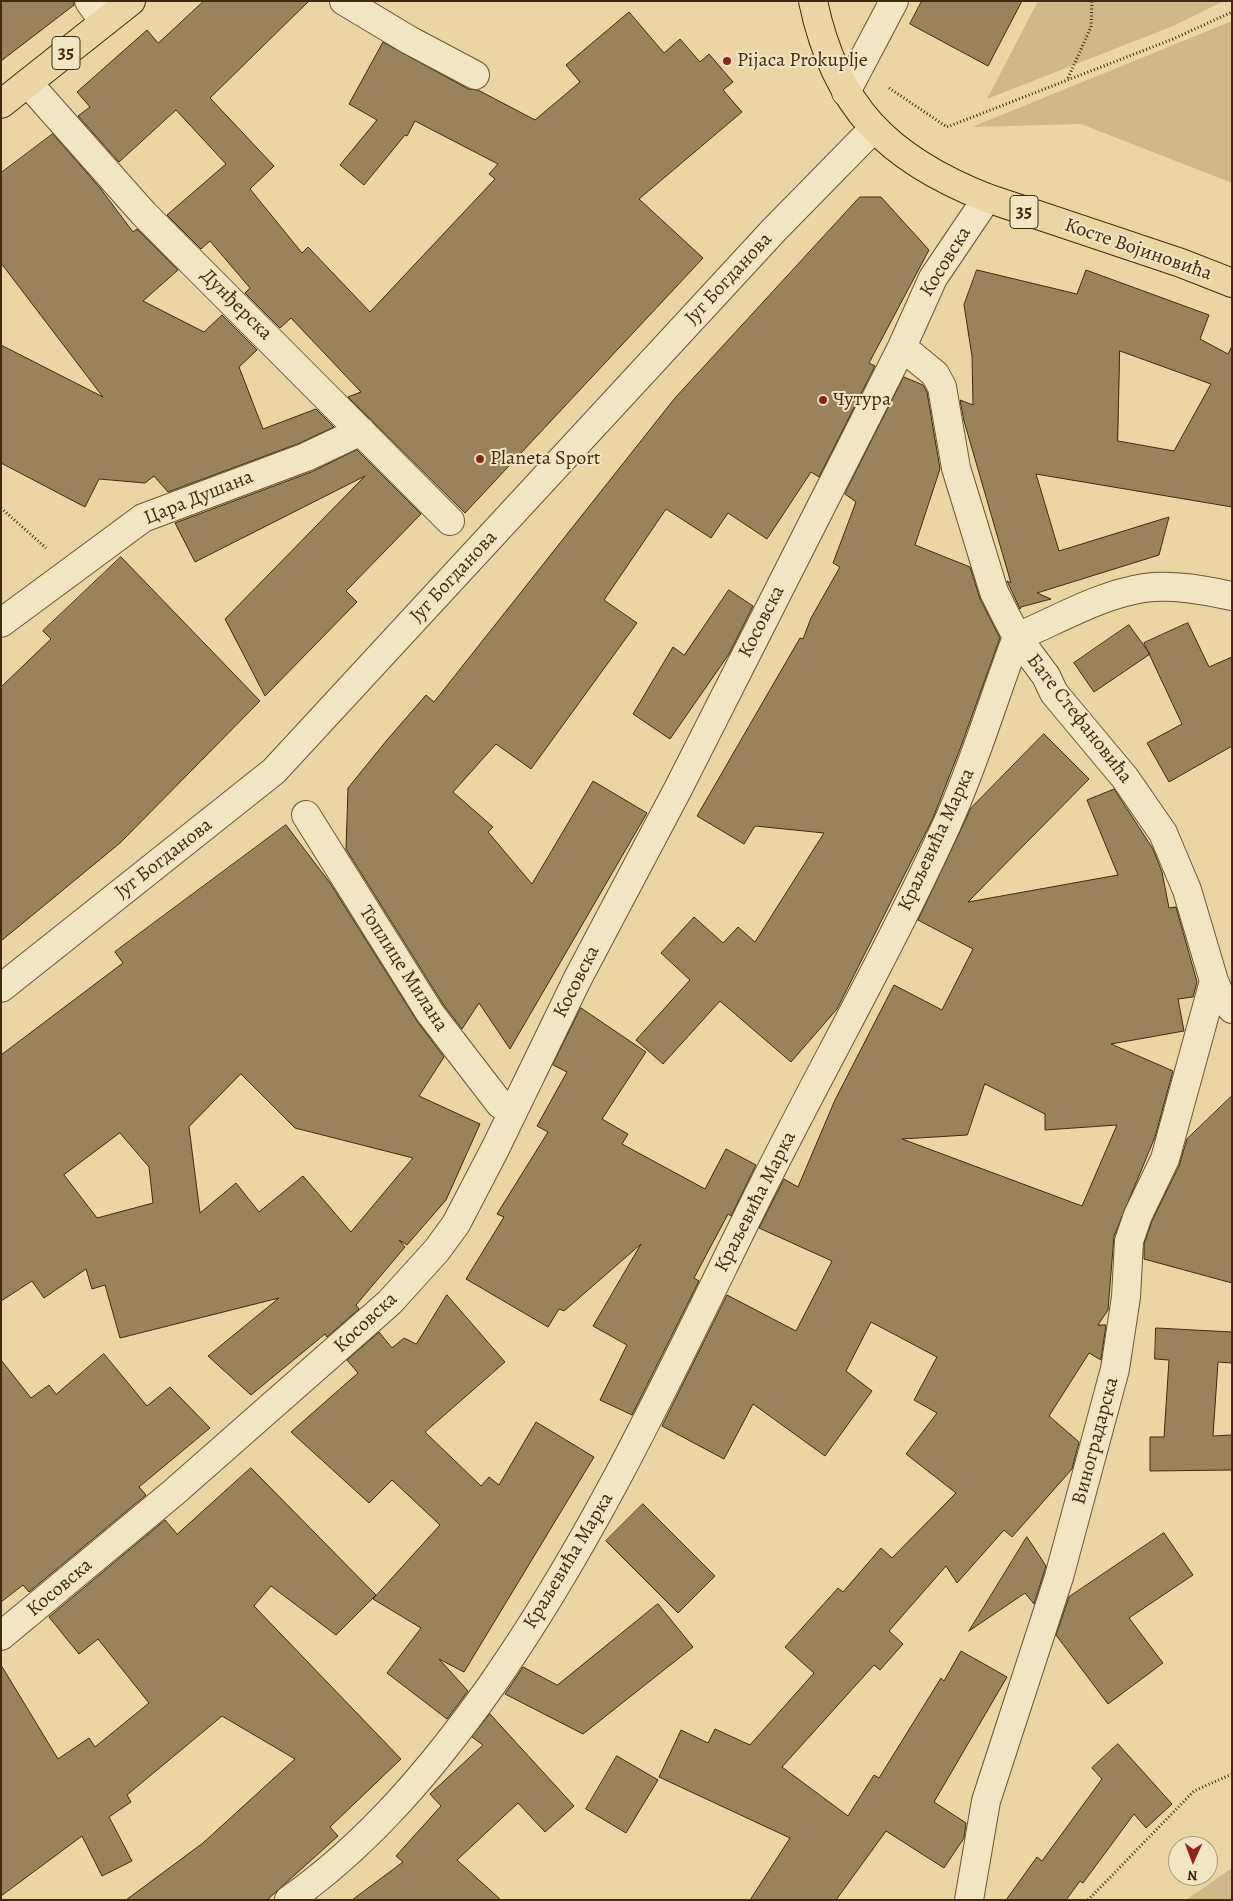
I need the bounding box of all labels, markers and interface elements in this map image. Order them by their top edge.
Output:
road number: 35 [52,36,80,70]
place label: Pijaca Prokuplje [737,49,868,73]
marker: Pijaca Prokuplje [721,55,733,67]
road number: 35 [1010,196,1038,228]
street label: Косте Војиновића [1061,214,1215,286]
street label: Косовска [915,223,977,301]
street label: Југ Богданова [680,228,778,330]
street label: Дунђерска [195,264,277,346]
place label: Чутура [833,388,891,412]
marker: Чутура [817,394,829,406]
place label: Planeta Sport [490,447,600,471]
marker: Planeta Sport [474,453,486,465]
street label: Цара Душана [141,465,257,531]
street label: Југ Богданова [405,526,503,628]
street label: Косовска [734,582,790,662]
street label: Бате Стефановића [1021,649,1137,789]
street label: Краљевића Марка [893,765,981,915]
street label: Југ Богданова [111,814,217,904]
street label: Топлице Милана [353,901,453,1037]
street label: Косовска [549,942,605,1022]
street label: Краљевића Марка [710,1128,802,1276]
street label: Косовска [329,1288,403,1358]
street label: Виноградарска [1067,1375,1125,1507]
street label: Краљевића Марка [519,1488,619,1634]
street label: Косовска [22,1554,98,1622]
north arrow [1168,1836,1218,1886]
text: N [1187,1866,1198,1885]

